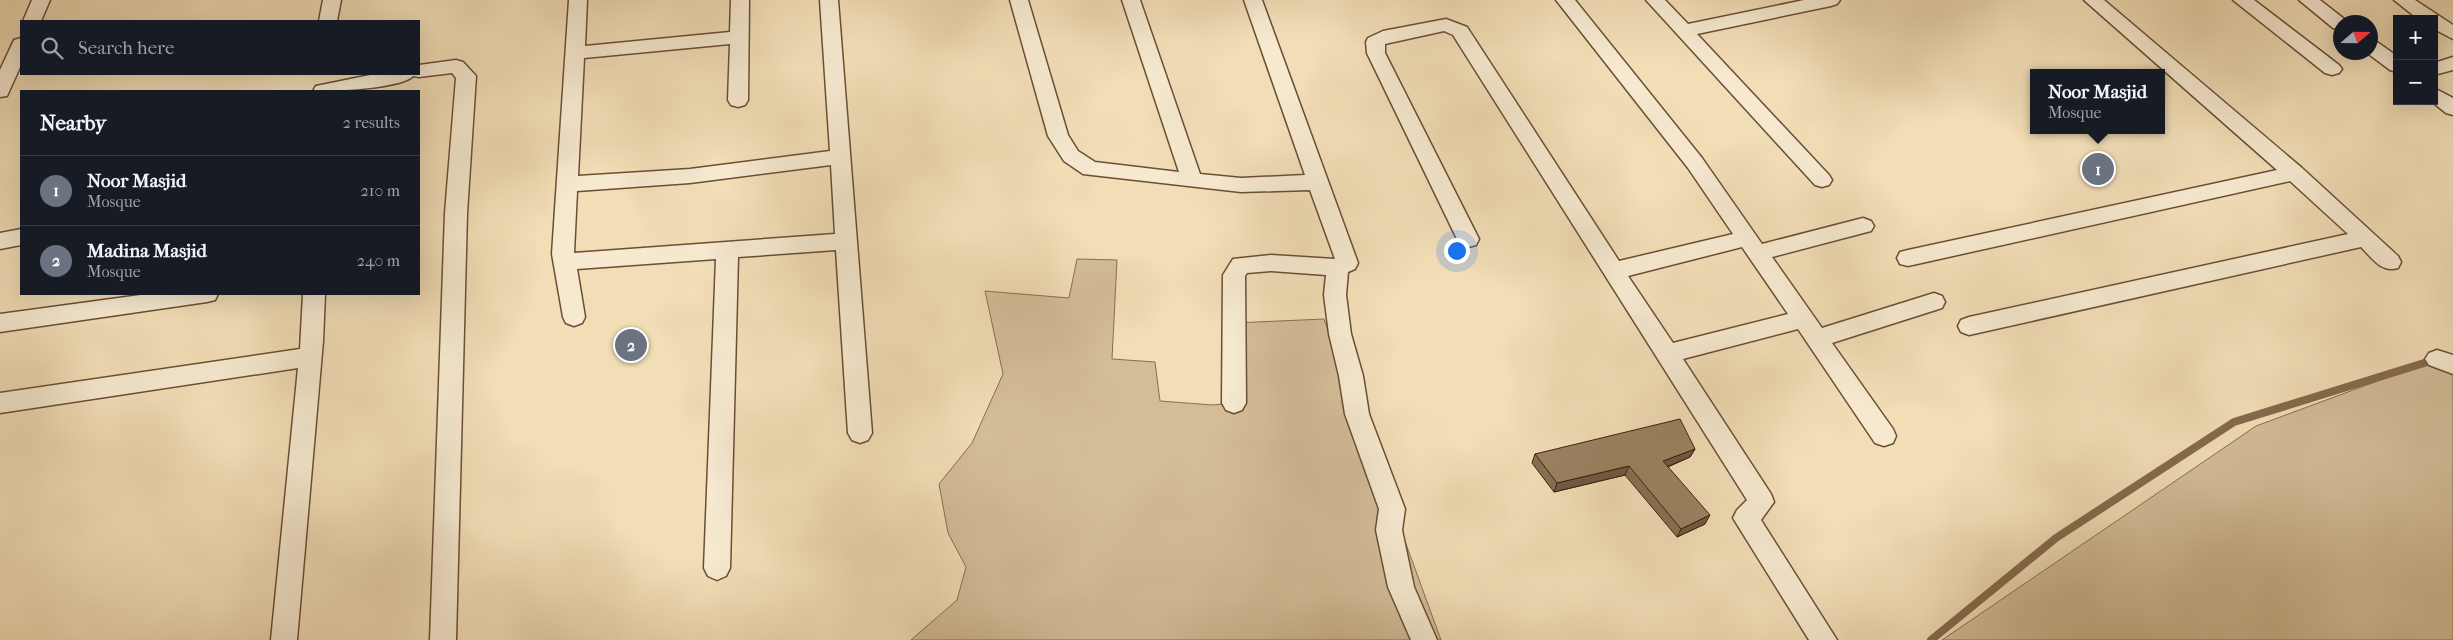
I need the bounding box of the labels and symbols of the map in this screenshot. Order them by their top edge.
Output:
north arrow [2333,15,2378,60]
pin: 1 [2082,150,2114,188]
your location [1444,238,1470,264]
pin: 2 [615,326,647,364]

